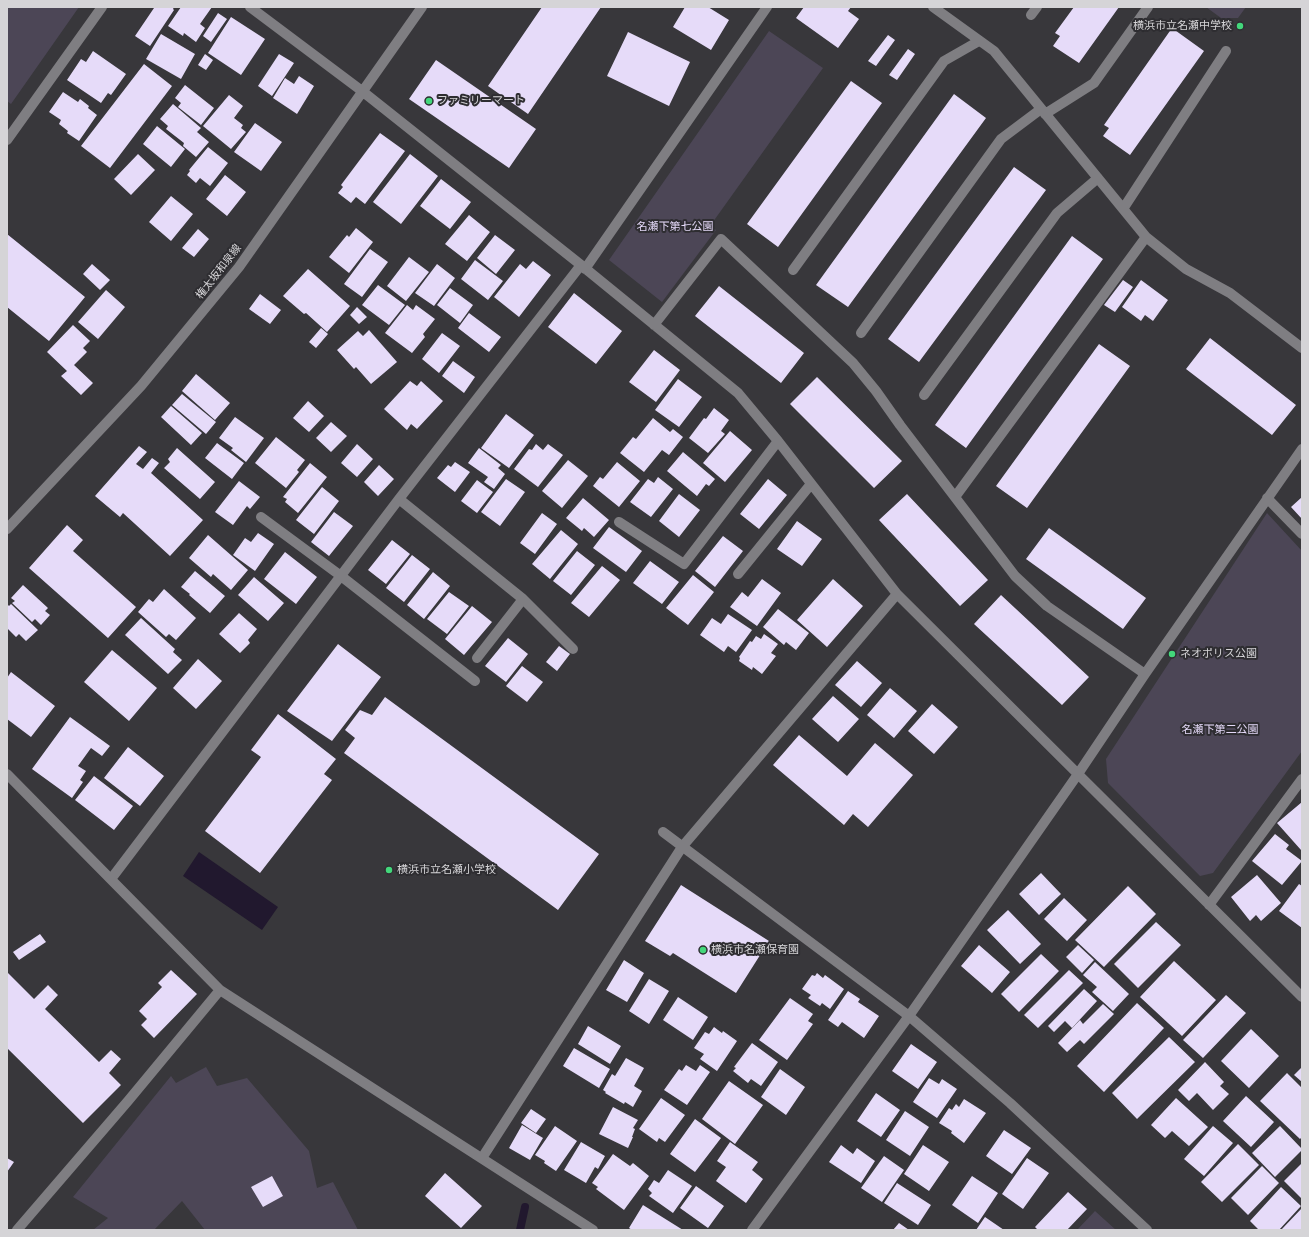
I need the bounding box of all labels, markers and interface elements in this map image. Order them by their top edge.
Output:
place label: 横浜市立名瀬中学校 [1133,19,1232,33]
marker: 横浜市立名瀬中学校 [1235,21,1245,31]
place label: ファミリーマート [437,94,525,108]
marker: ファミリーマート [424,96,434,106]
park label: 名瀬下第七公園 [637,220,713,234]
street label: 権太坂和泉線 [193,242,245,302]
place label: ネオポリス公園 [1180,647,1257,661]
marker: ネオポリス公園 [1167,649,1177,659]
park label: 名瀬下第二公園 [1182,723,1258,737]
place label: 横浜市立名瀬小学校 [397,863,496,877]
marker: 横浜市立名瀬小学校 [384,865,394,875]
place label: 横浜市名瀬保育園 [711,943,799,957]
marker: 横浜市名瀬保育園 [698,945,708,955]

